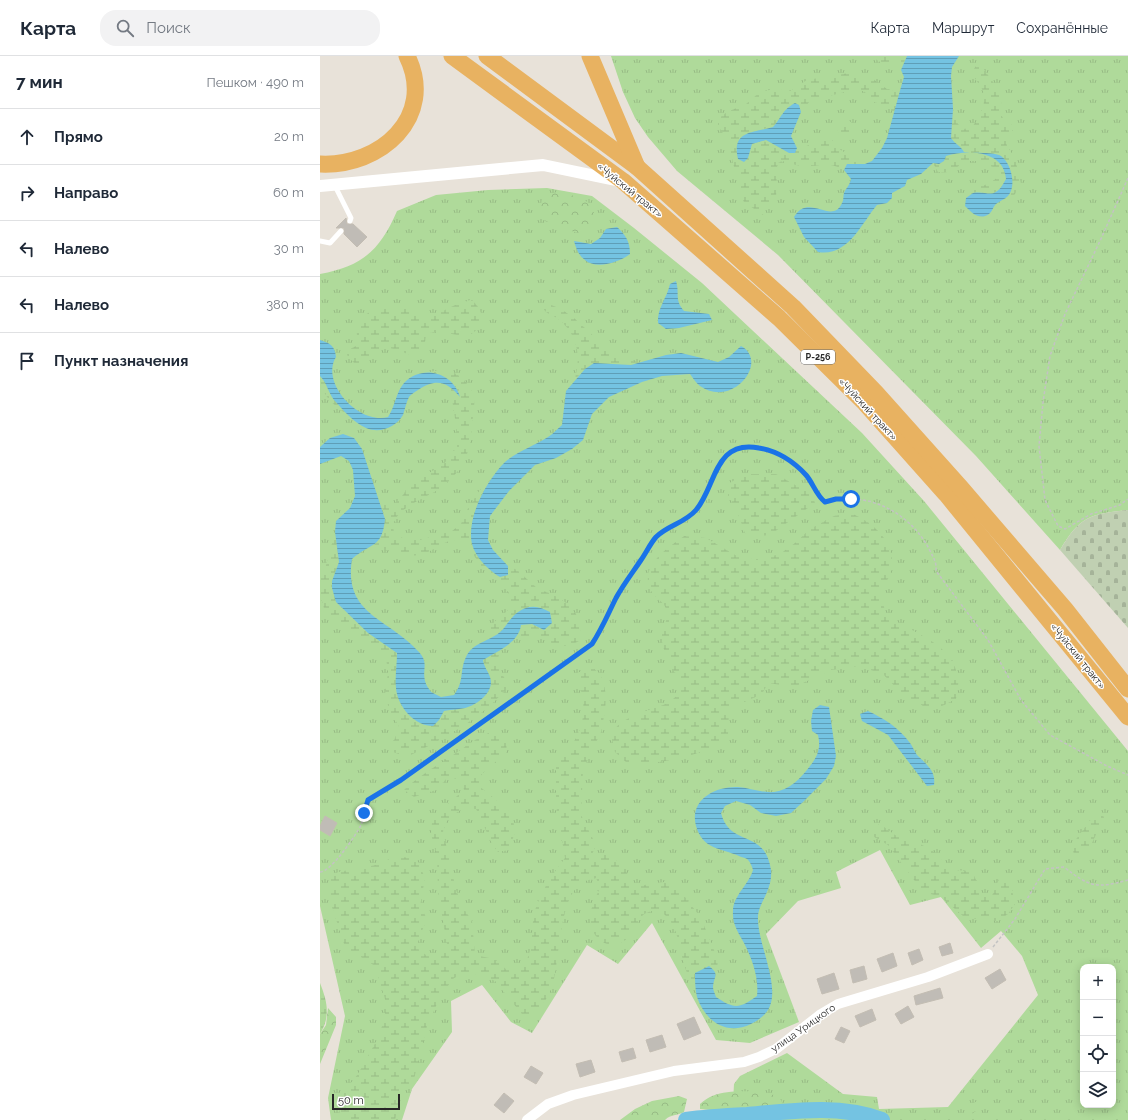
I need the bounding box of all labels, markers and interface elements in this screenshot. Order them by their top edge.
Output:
search box [100,10,380,46]
text: Карта [20,17,76,39]
icon: search [114,17,136,39]
text: Поиск [146,19,191,37]
text: Карта [871,20,910,36]
text: Маршрут [932,20,994,36]
text: Сохранённые [1016,20,1108,36]
text: 7 мин [16,72,63,92]
text: Пешком · 490 m [206,75,304,90]
icon: ahead [16,126,38,148]
text: Прямо [54,128,103,146]
text: 20 m [274,129,304,144]
street label: «Чуйский тракт» [595,160,665,220]
icon: right [16,182,38,204]
text: Направо [54,184,118,202]
text: 60 m [273,185,304,200]
icon: left [16,238,38,260]
text: Налево [54,240,109,258]
text: 30 m [274,241,304,256]
icon: left [16,294,38,316]
text: Налево [54,296,109,314]
text: 380 m [266,297,304,312]
icon: arrive [16,350,38,372]
road number: Р-256 [801,350,835,364]
text: Пункт назначения [54,352,188,370]
street label: «Чуйский тракт» [836,376,900,442]
route start [842,490,860,508]
street label: «Чуйский тракт» [1048,621,1108,691]
route end [355,804,373,822]
map controls [1080,964,1116,1108]
button: + [1080,964,1116,1000]
button: − [1080,1000,1116,1036]
street label: улица Урицкого [769,1002,837,1054]
button: locate [1080,1036,1116,1072]
button: layers [1080,1072,1116,1108]
scale bar [332,1092,400,1111]
text: 50 m [338,1094,364,1107]

